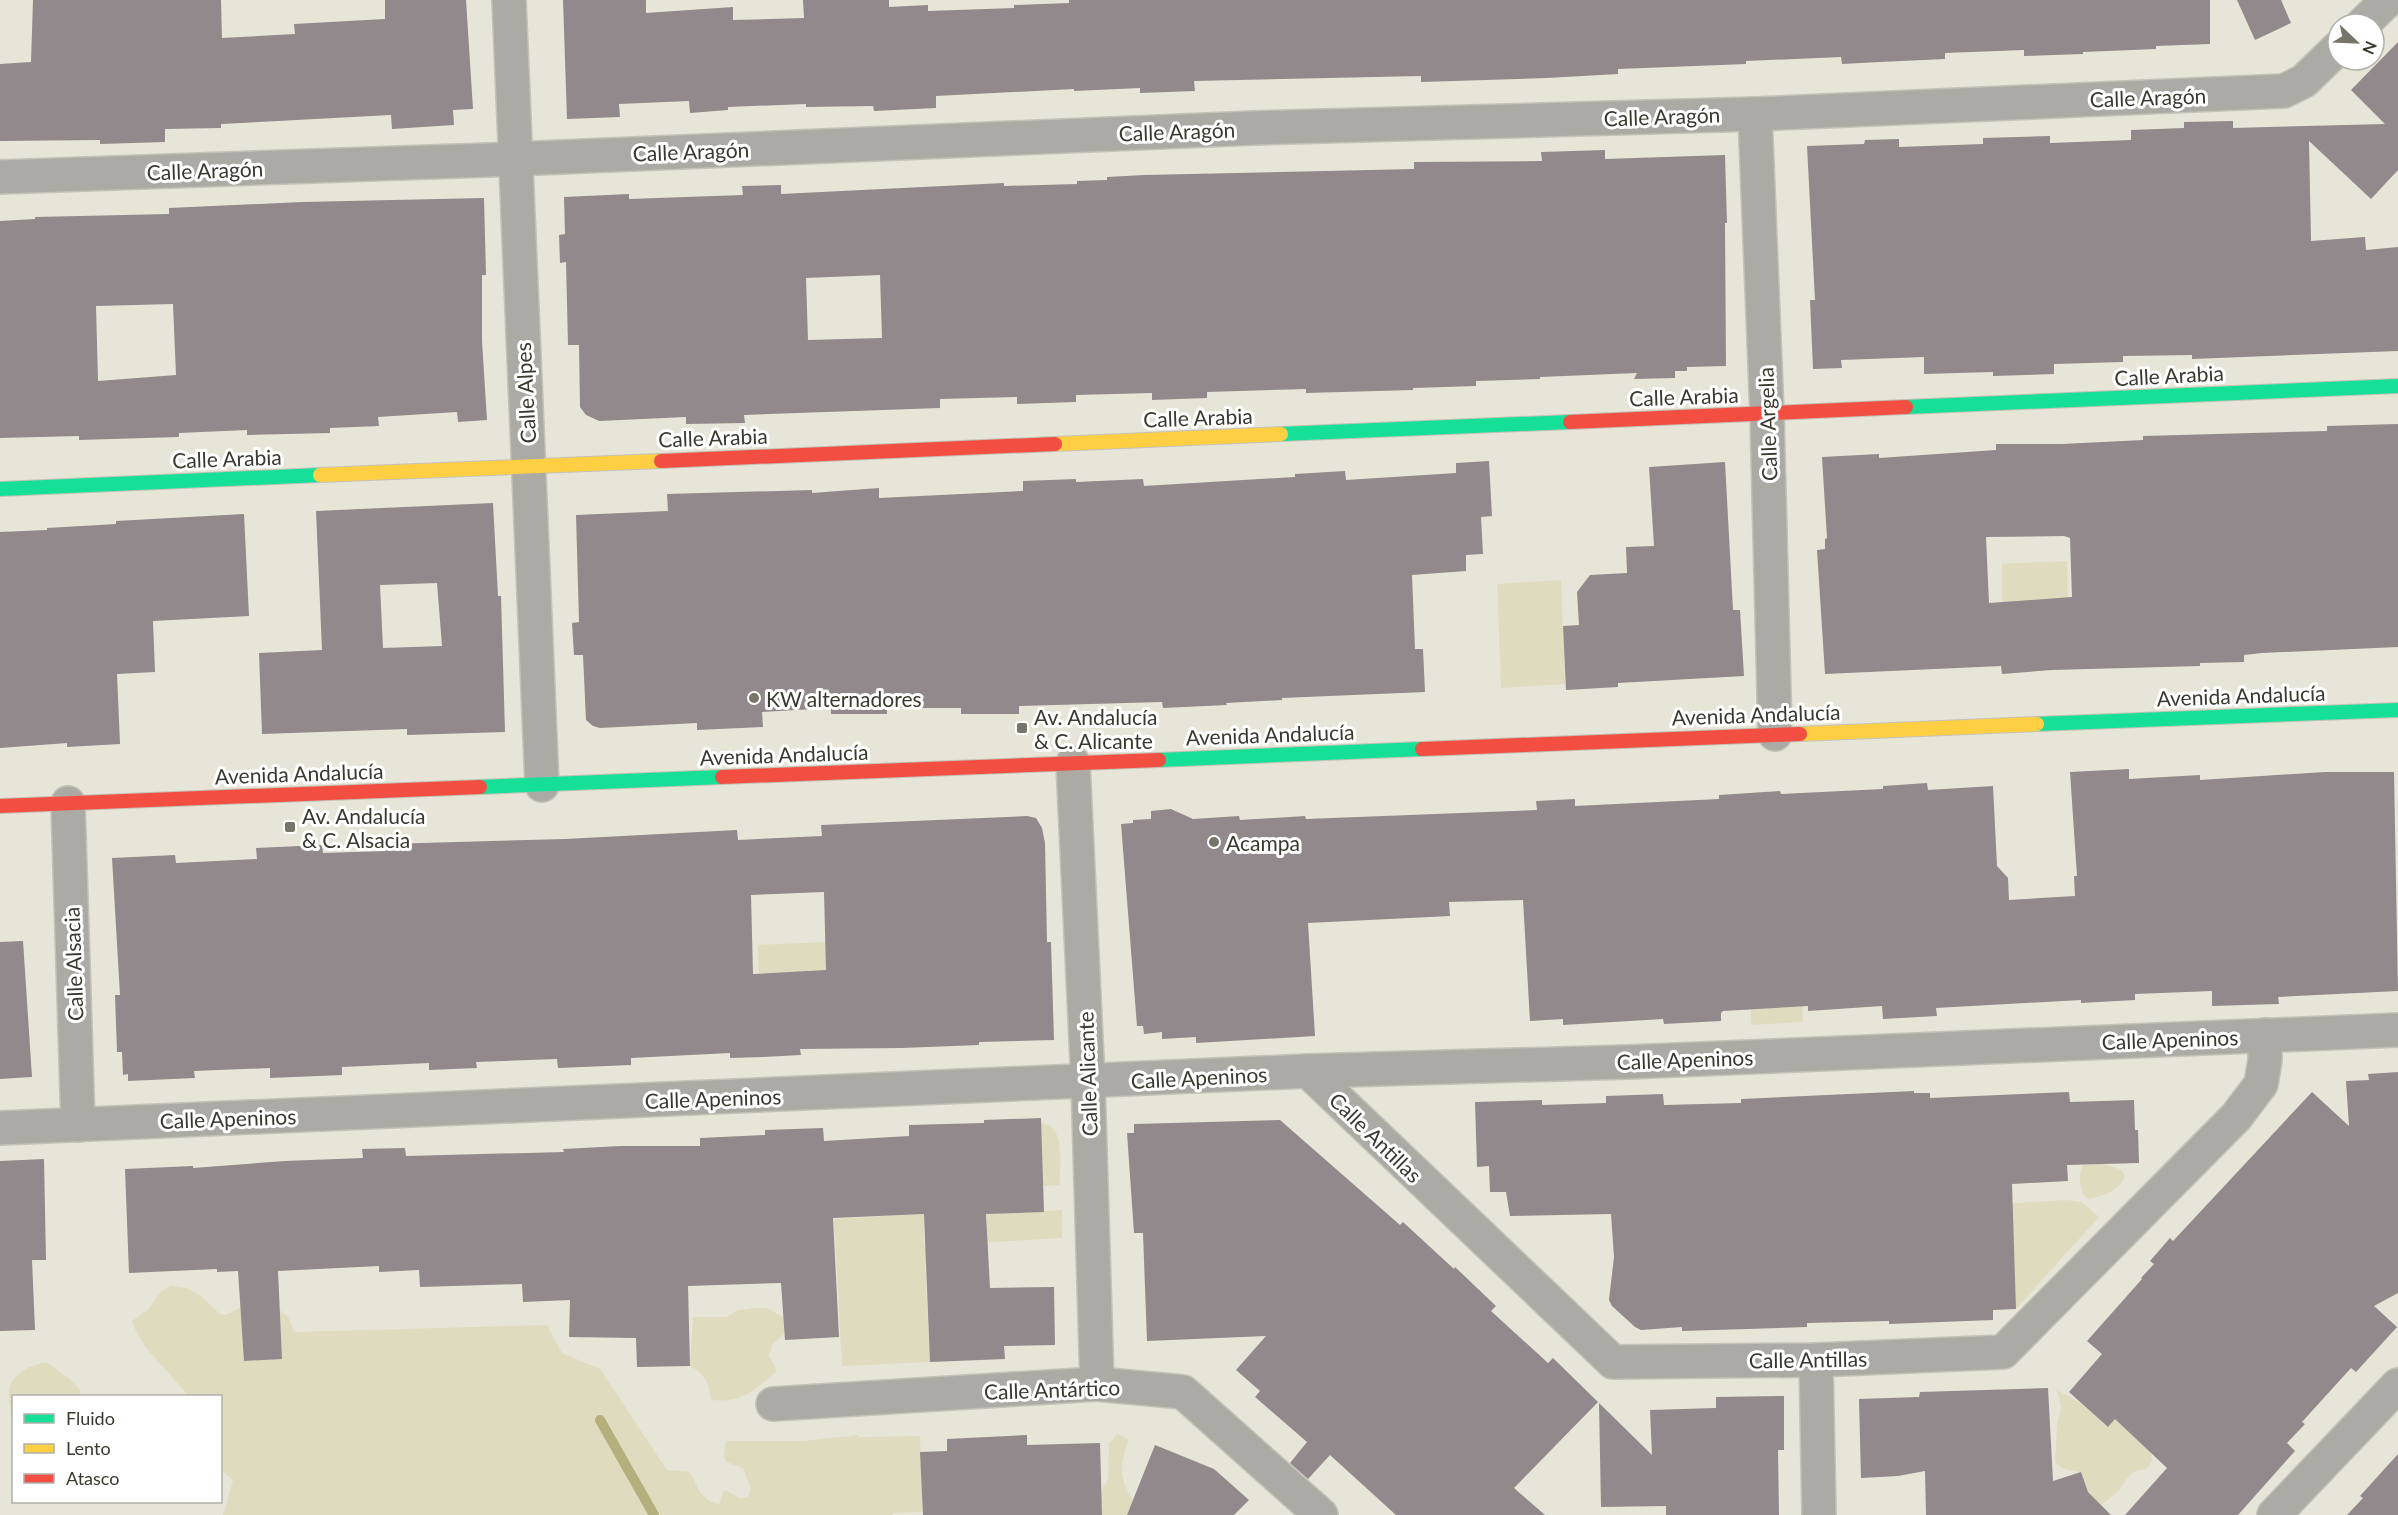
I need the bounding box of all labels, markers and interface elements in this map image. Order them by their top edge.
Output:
north arrow [2326,12,2386,72]
text: N [2359,39,2381,57]
street label: Calle Aragón [2089,82,2207,112]
street label: Calle Aragón [1603,101,1721,131]
street label: Calle Aragón [1118,116,1236,146]
street label: Calle Aragón [632,136,750,166]
street label: Calle Aragón [146,155,264,185]
street label: Calle Alpes [510,342,540,444]
street label: Calle Arabia [2114,360,2224,390]
street label: Calle Argelia [1753,367,1781,481]
street label: Calle Arabia [1629,382,1739,410]
street label: Calle Arabia [1143,403,1253,431]
street label: Calle Arabia [658,423,768,451]
street label: Calle Arabia [172,444,282,472]
street label: Avenida Andalucía [2156,680,2326,710]
place label: KW alternadores [766,686,922,711]
marker: KW alternadores [747,691,761,705]
street label: Avenida Andalucía [1671,699,1841,729]
place label: Av. Andalucía & C. Alicante [1034,704,1157,753]
street label: Avenida Andalucía [1185,719,1355,749]
marker: Av. Andalucía & C. Alicante [1015,721,1029,735]
street label: Avenida Andalucía [699,739,869,769]
street label: Avenida Andalucía [214,758,384,788]
place label: Av. Andalucía & C. Alsacia [302,803,425,852]
marker: Av. Andalucía & C. Alsacia [283,820,297,834]
place label: Acampa [1226,830,1300,855]
marker: Acampa [1207,835,1221,849]
street label: Calle Alsacia [59,906,87,1022]
street label: Calle Alicante [1072,1011,1102,1137]
street label: Calle Apeninos [2101,1024,2239,1054]
street label: Calle Apeninos [1616,1044,1754,1074]
street label: Calle Apeninos [1130,1061,1268,1093]
street label: Calle Apeninos [644,1083,782,1113]
street label: Calle Antillas [1325,1087,1427,1187]
street label: Calle Apeninos [159,1103,297,1133]
street label: Calle Antillas [1749,1345,1867,1373]
street label: Calle Antártico [984,1374,1121,1404]
legend [12,1395,222,1503]
text: Fluido [66,1407,115,1429]
text: Lento [66,1437,111,1459]
text: Atasco [66,1467,119,1489]

